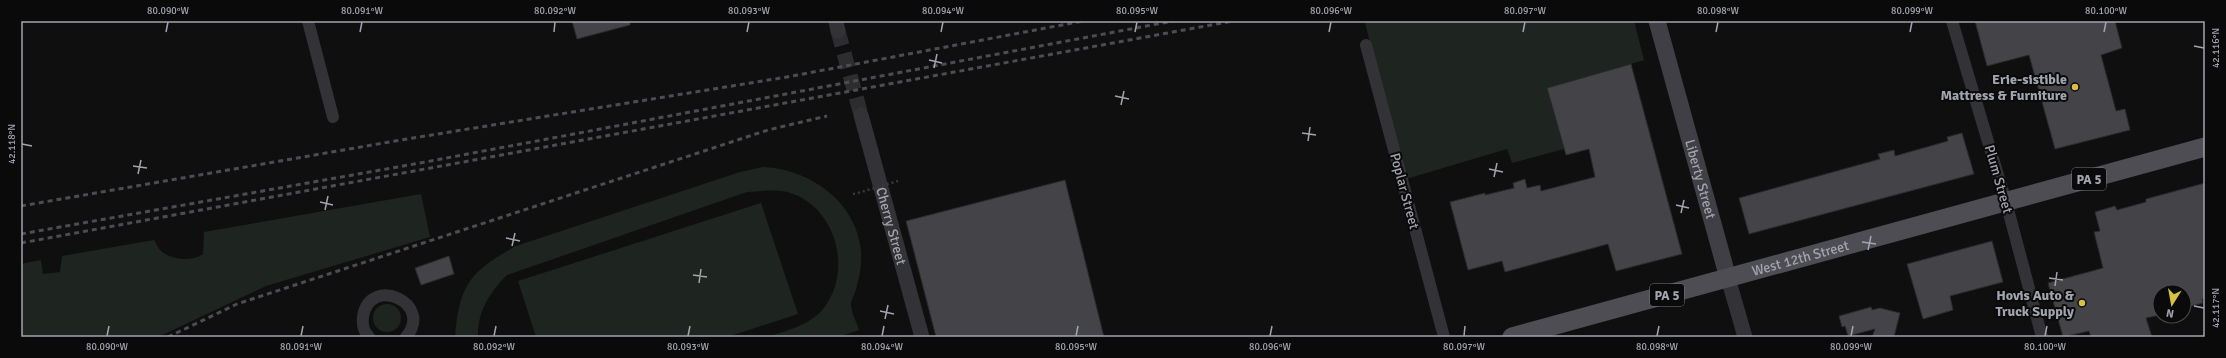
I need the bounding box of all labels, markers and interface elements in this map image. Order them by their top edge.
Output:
text: 80.090°W [147,5,189,17]
text: 80.091°W [341,5,383,17]
text: 80.092°W [534,5,576,17]
text: 80.093°W [728,5,770,17]
text: 80.094°W [922,5,964,17]
text: 80.095°W [1116,5,1158,17]
text: 80.096°W [1310,5,1352,17]
text: 80.097°W [1504,5,1546,17]
text: 80.098°W [1697,5,1739,17]
text: 80.099°W [1891,5,1933,17]
text: 80.100°W [2085,5,2127,17]
text: 42.116°N [2210,28,2222,68]
place label: Erie-sistible Mattress & Furniture [1940,71,2067,104]
marker: Erie-sistible Mattress & Furniture [2070,82,2080,92]
text: 42.118°N [6,124,18,164]
street label: Liberty Street [1681,138,1719,221]
street label: Plum Street [1981,143,2016,215]
street label: Poplar Street [1386,151,1423,231]
road number: PA 5 [2072,168,2106,190]
street label: Cherry Street [872,185,910,267]
street label: West 12th Street [1750,237,1851,280]
road number: PA 5 [1650,284,1684,306]
north arrow [2152,284,2192,324]
place label: Hovis Auto & Truck Supply [1996,287,2075,320]
text: 42.117°N [2210,288,2222,328]
marker: Hovis Auto & Truck Supply [2077,298,2087,308]
text: N [2165,306,2175,320]
text: 80.090°W [86,341,128,353]
text: 80.091°W [280,341,322,353]
text: 80.092°W [473,341,515,353]
text: 80.093°W [667,341,709,353]
text: 80.094°W [861,341,903,353]
text: 80.095°W [1055,341,1097,353]
text: 80.096°W [1249,341,1291,353]
text: 80.097°W [1443,341,1485,353]
text: 80.098°W [1636,341,1678,353]
text: 80.099°W [1830,341,1872,353]
text: 80.100°W [2024,341,2066,353]

